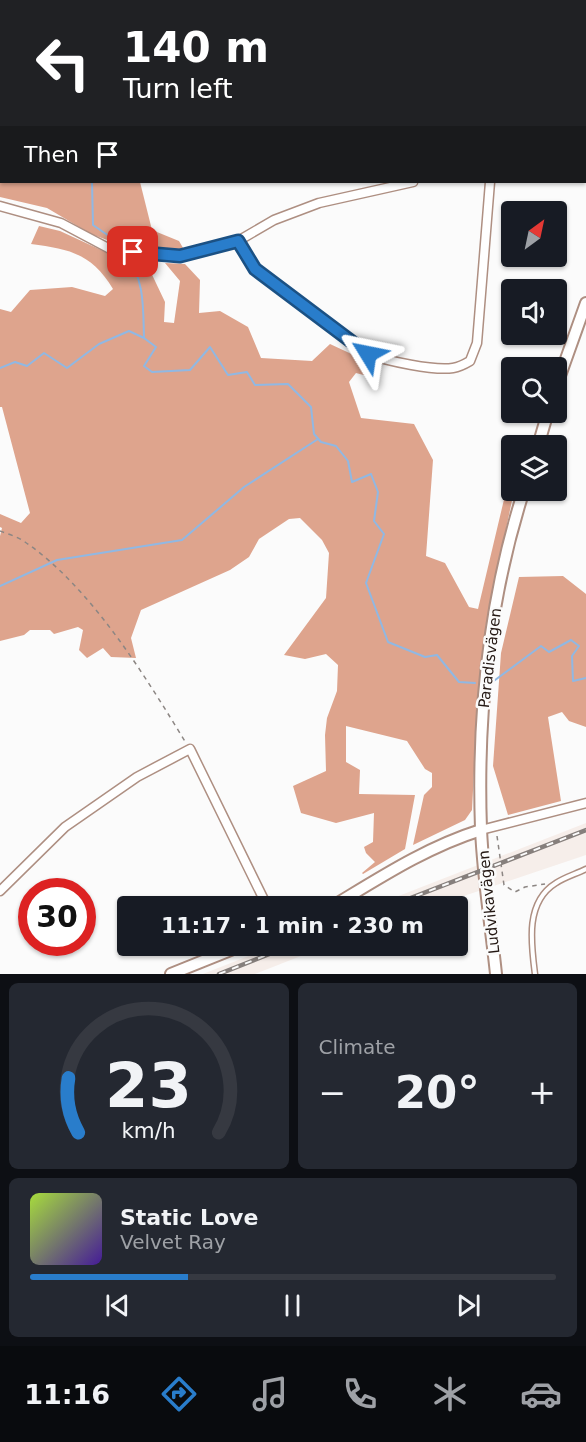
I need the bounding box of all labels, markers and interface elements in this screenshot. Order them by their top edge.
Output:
text: 140 m [123,23,269,72]
icon: left [24,24,102,102]
text: Turn left [123,73,233,104]
icon: arrive [91,138,124,171]
text: Then [24,142,79,167]
north arrow [501,201,567,267]
map controls [501,201,567,501]
pin [107,226,158,277]
icon: arrive [116,235,149,268]
button: sound [501,279,567,345]
position arrow [336,322,400,386]
button: search [501,357,567,423]
button: layers [501,435,567,501]
street label: Paradisvägen [475,607,505,709]
street label: Ludvikavägen [475,849,503,955]
speed limit sign: 30 [18,878,96,956]
text: 11:17 · 1 min · 230 m [161,913,424,938]
text: Climate [319,1035,395,1059]
text: 23 [105,1049,192,1122]
text: 20° [395,1066,480,1119]
text: − [319,1073,346,1112]
text: + [528,1073,556,1112]
text: km/h [122,1118,176,1143]
text: Static Love [120,1205,258,1230]
text: Velvet Ray [120,1230,226,1254]
icon: previous [101,1289,134,1322]
icon: pause [276,1289,309,1322]
icon: next [452,1289,485,1322]
icon: directions [158,1373,200,1415]
icon: music [249,1373,291,1415]
icon: phone [339,1373,381,1415]
icon: climate [429,1373,471,1415]
icon: car [520,1373,562,1415]
text: 11:16 [24,1379,110,1410]

